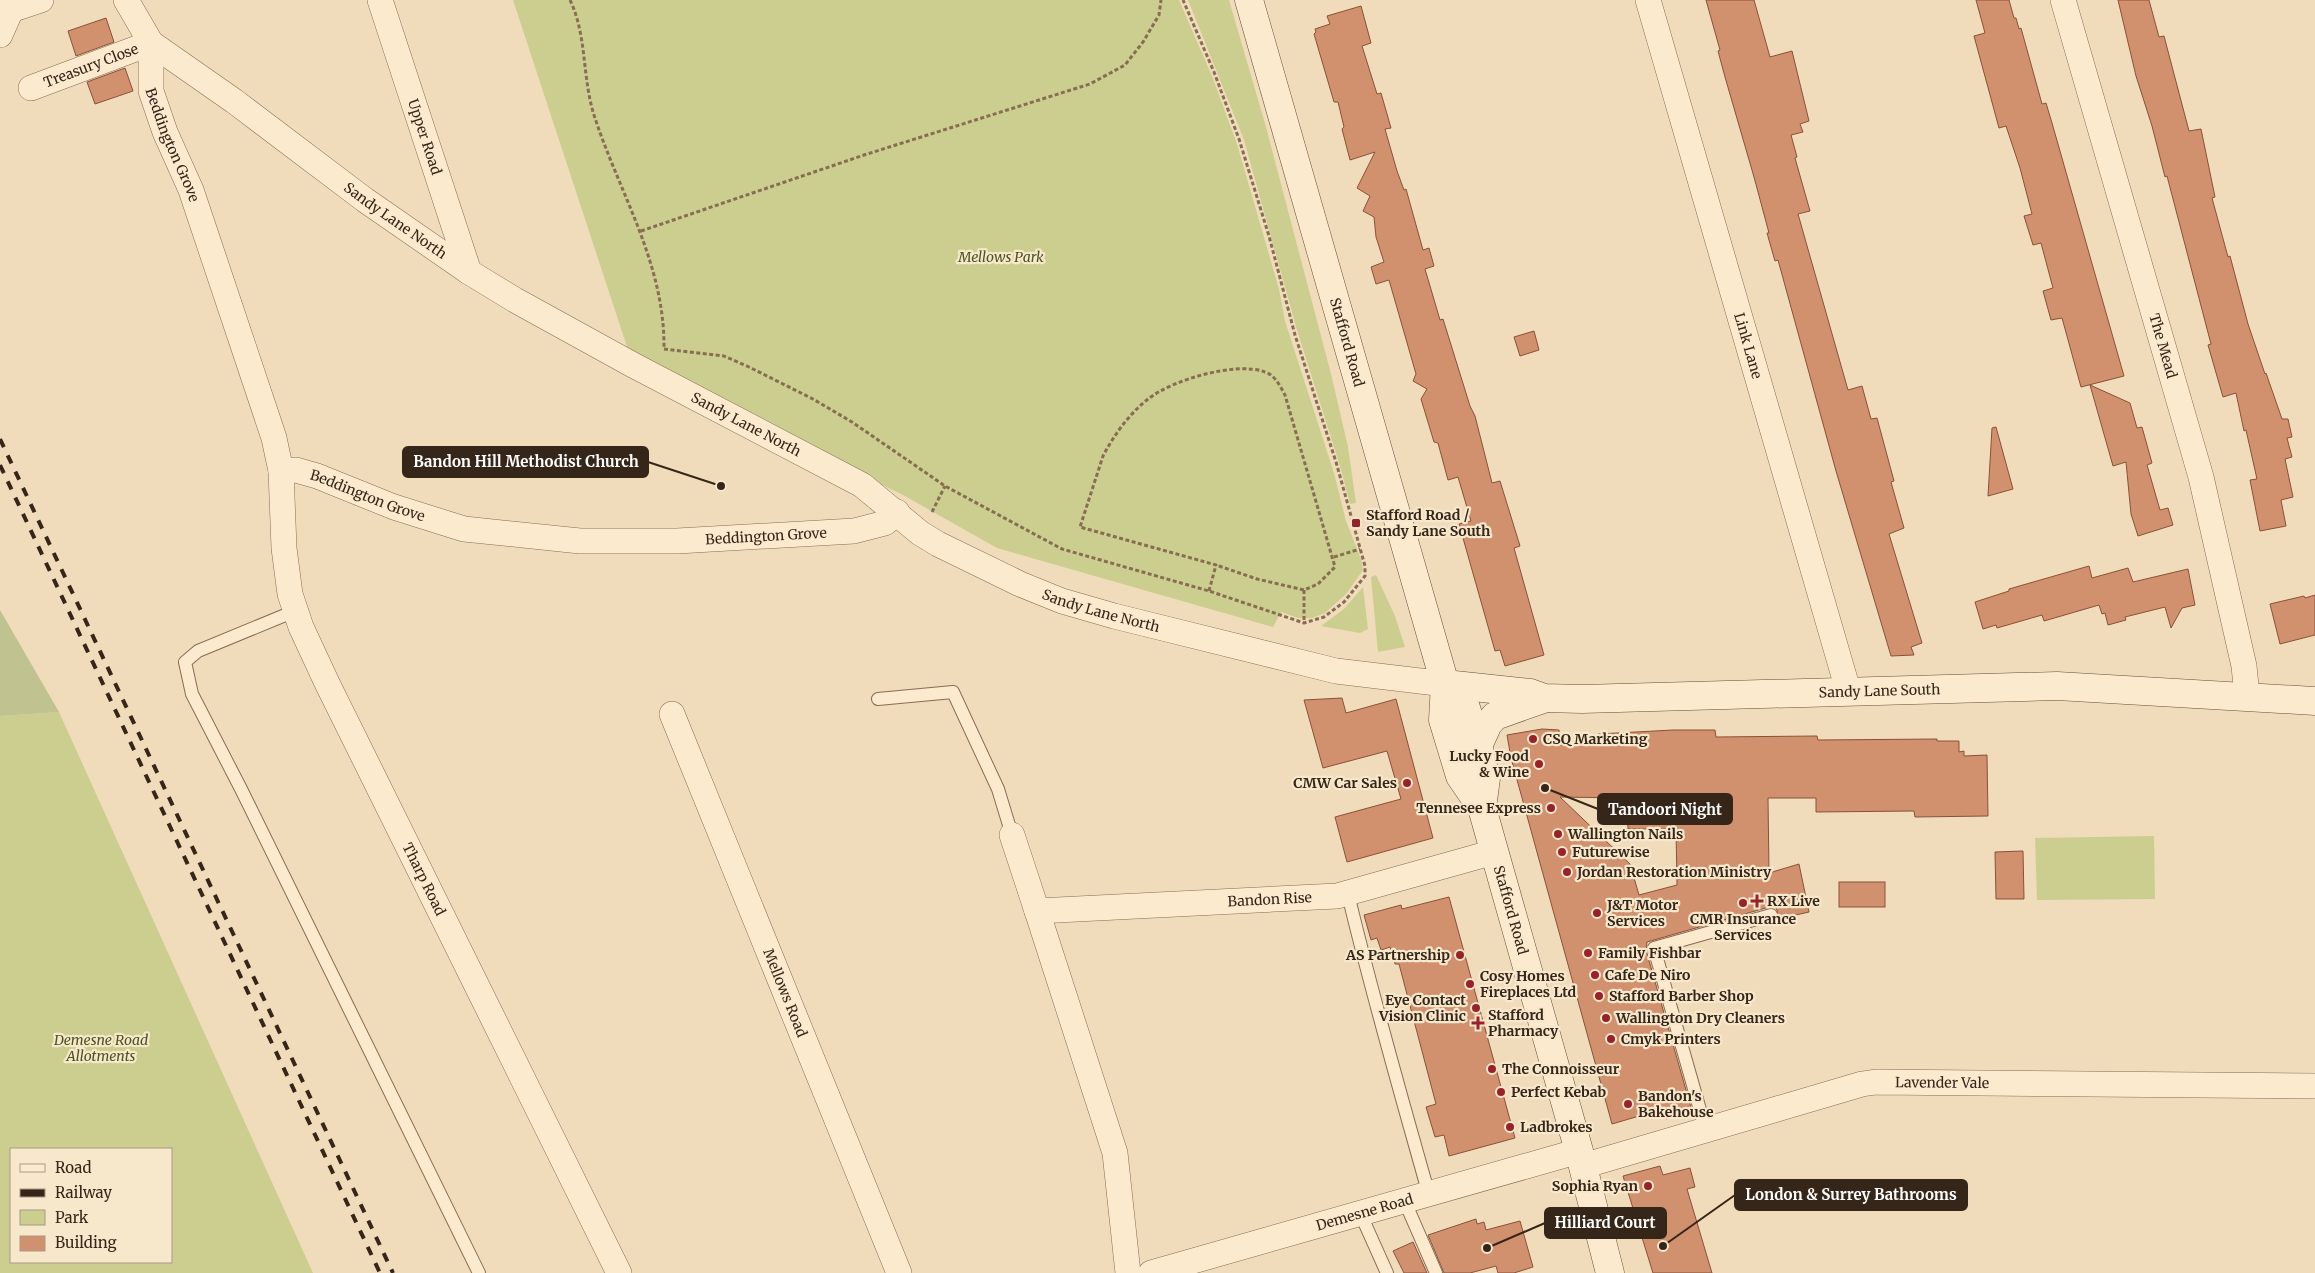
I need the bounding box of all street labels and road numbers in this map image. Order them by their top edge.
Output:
street label: Treasury Close [41,40,141,91]
street label: Beddington Grove [142,85,203,204]
street label: Upper Road [404,97,446,178]
street label: Sandy Lane North [340,178,450,263]
street label: Stafford Road [1326,296,1368,389]
street label: Link Lane [1730,311,1766,381]
street label: The Mead [2145,311,2181,381]
street label: Sandy Lane North [688,388,804,460]
street label: Beddington Grove [308,466,427,525]
street label: Beddington Grove [705,524,827,548]
street label: Sandy Lane North [1040,585,1162,636]
street label: Sandy Lane South [1818,680,1941,702]
street label: Tharp Road [399,840,450,919]
street label: Stafford Road [1490,864,1532,957]
street label: Bandon Rise [1227,888,1312,910]
street label: Mellows Road [759,946,811,1040]
street label: Lavender Vale [1895,1073,1989,1092]
street label: Demesne Road [1314,1190,1416,1235]

